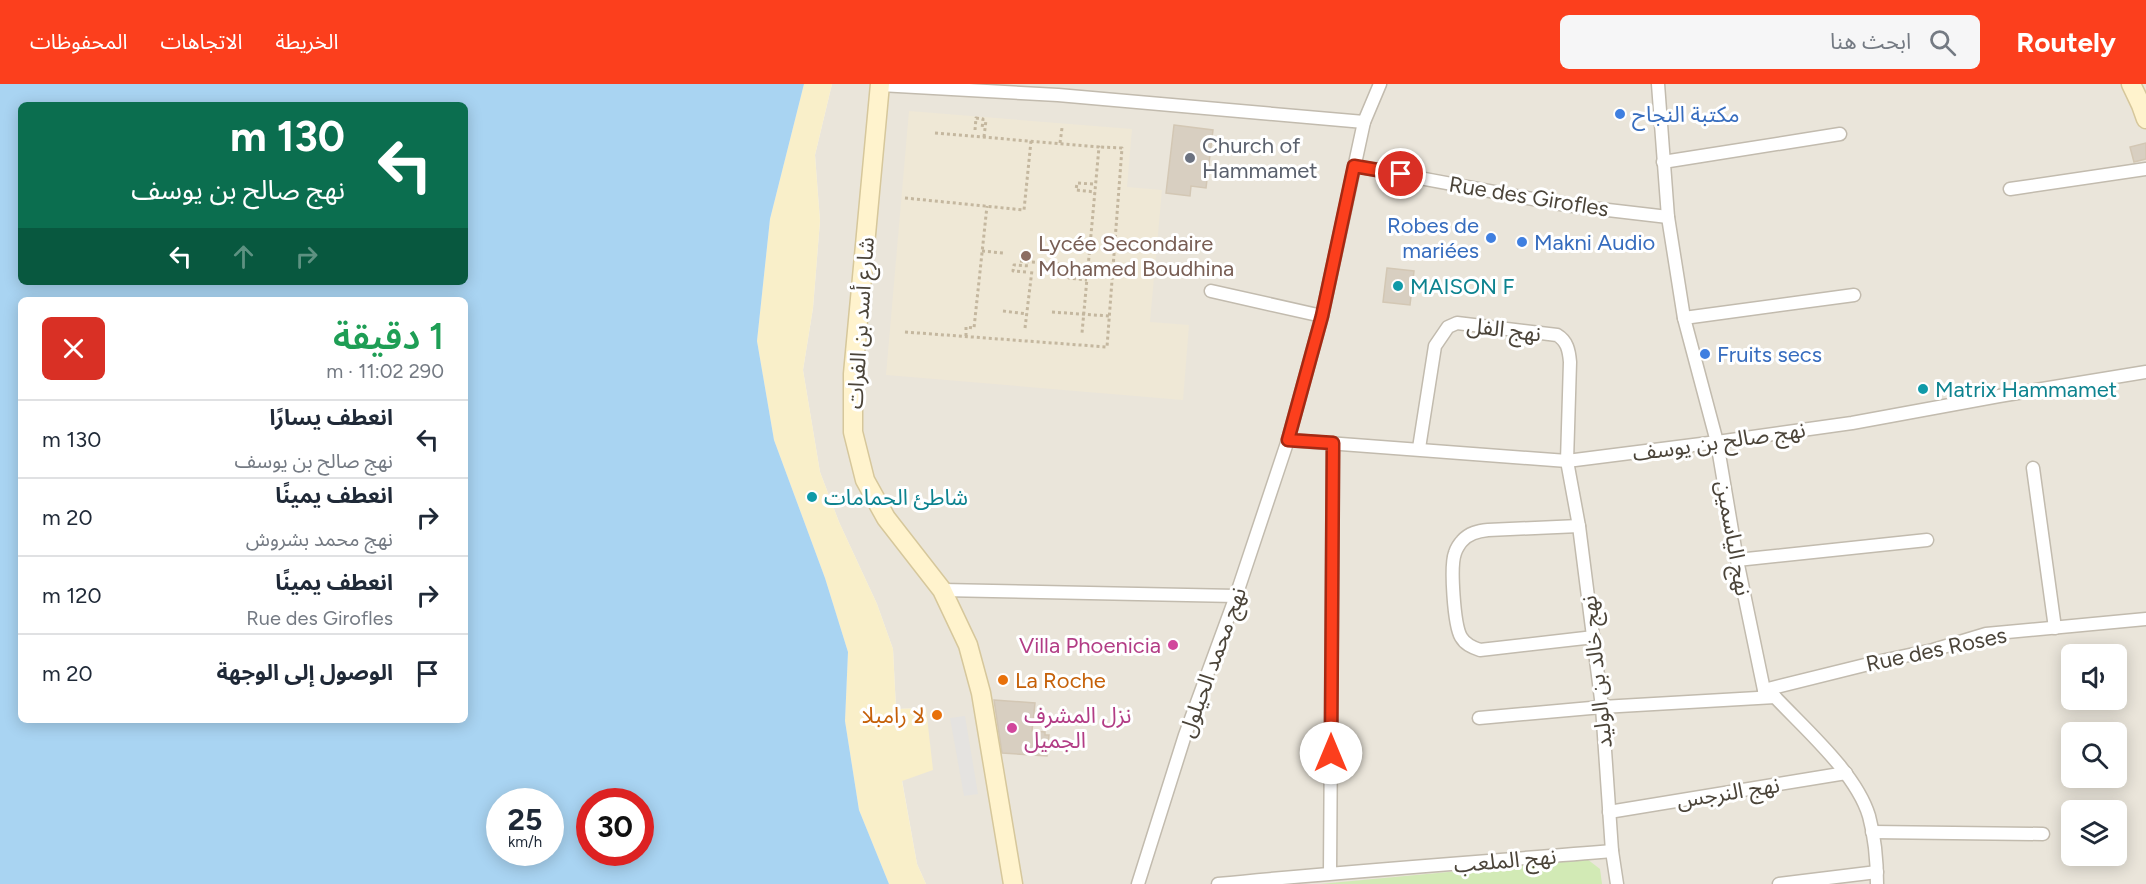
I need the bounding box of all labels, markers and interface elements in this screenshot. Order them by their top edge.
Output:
search box [1560,15,1980,69]
text: Routely [2016,25,2116,59]
icon: search [1926,26,1959,59]
text: ابحث هنا [1830,28,1911,55]
text: المحفوظات [30,29,127,54]
text: الاتجاهات [160,29,242,54]
text: الخريطة [275,29,338,54]
place label: مكتبة النجاح [1632,101,1740,131]
marker: مكتبة النجاح [1613,107,1627,121]
text: 130 m [230,111,345,162]
icon: left [366,126,444,204]
place label: Church of Hammamet [1202,132,1317,184]
pin [1375,148,1426,199]
marker: Church of Hammamet [1183,151,1197,165]
icon: arrive [1384,157,1417,190]
street label: Rue des Girofles [1447,171,1611,222]
text: نهج صالح بن يوسف [131,173,345,206]
place label: Robes de mariées [1387,212,1479,264]
place label: Makni Audio [1534,229,1655,256]
place label: Lycée Secondaire Mohamed Boudhina [1038,230,1234,282]
marker: Robes de mariées [1484,231,1498,245]
marker: Makni Audio [1515,235,1529,249]
street label: شارع أسد بن الفرات [841,236,883,410]
icon: left [164,240,197,273]
icon: ahead [227,240,260,273]
icon: right [290,240,323,273]
marker: Lycée Secondaire Mohamed Boudhina [1019,249,1033,263]
place label: MAISON F [1410,273,1515,300]
marker: MAISON F [1391,279,1405,293]
street label: نهج الفل [1465,312,1543,350]
text: 1 دقيقة [333,315,444,358]
button: close [42,317,105,380]
place label: Fruits secs [1717,341,1822,368]
marker: Fruits secs [1698,347,1712,361]
text: 290 m · 11:02 [326,359,444,383]
place label: Matrix Hammamet [1935,376,2117,403]
marker: Matrix Hammamet [1916,382,1930,396]
text: انعطف يسارًا [270,404,393,431]
street label: نهج صالح بن يوسف [1631,416,1808,470]
icon: left [411,423,444,456]
text: 130 m [42,426,101,453]
text: نهج صالح بن يوسف [235,449,393,473]
street label: نهج الياسمين [1707,478,1757,598]
text: انعطف يمينًا [275,482,393,509]
place label: شاطئ الحمامات [824,484,968,511]
marker: شاطئ الحمامات [805,490,819,504]
icon: right [411,501,444,534]
text: 20 m [42,504,93,531]
text: نهج محمد بشروش [246,527,393,551]
text: انعطف يمينًا [275,569,393,596]
icon: right [411,579,444,612]
text: 120 m [42,582,102,609]
street label: نهج محمد الحيلول [1173,583,1255,742]
street label: نهج خالد بن الوليد [1575,594,1621,750]
text: Rue des Girofles [246,606,393,630]
street label: Rue des Roses [1863,621,2009,678]
place label: Villa Phoenicia [1019,632,1161,659]
marker: Villa Phoenicia [1166,638,1180,652]
map controls [2061,644,2127,866]
button: sound [2061,644,2127,710]
icon: arrive [411,657,444,690]
text: الوصول إلى الوجهة [216,659,393,686]
text: 20 m [42,660,93,687]
place label: La Roche [1015,667,1106,694]
marker: La Roche [996,673,1010,687]
place label: لا رامبلا [862,702,925,729]
place label: نزل المشرف الجميل [1024,702,1131,754]
marker: لا رامبلا [930,708,944,722]
marker: نزل المشرف الجميل [1005,721,1019,735]
position arrow [1299,721,1363,785]
button: search [2061,722,2127,788]
street label: نهج النرجس [1675,771,1782,817]
speed limit sign: 30 [576,788,654,866]
button: layers [2061,800,2127,866]
text: 25 [508,801,542,838]
text: km/h [508,833,542,851]
street label: نهج الملعب [1453,843,1558,881]

